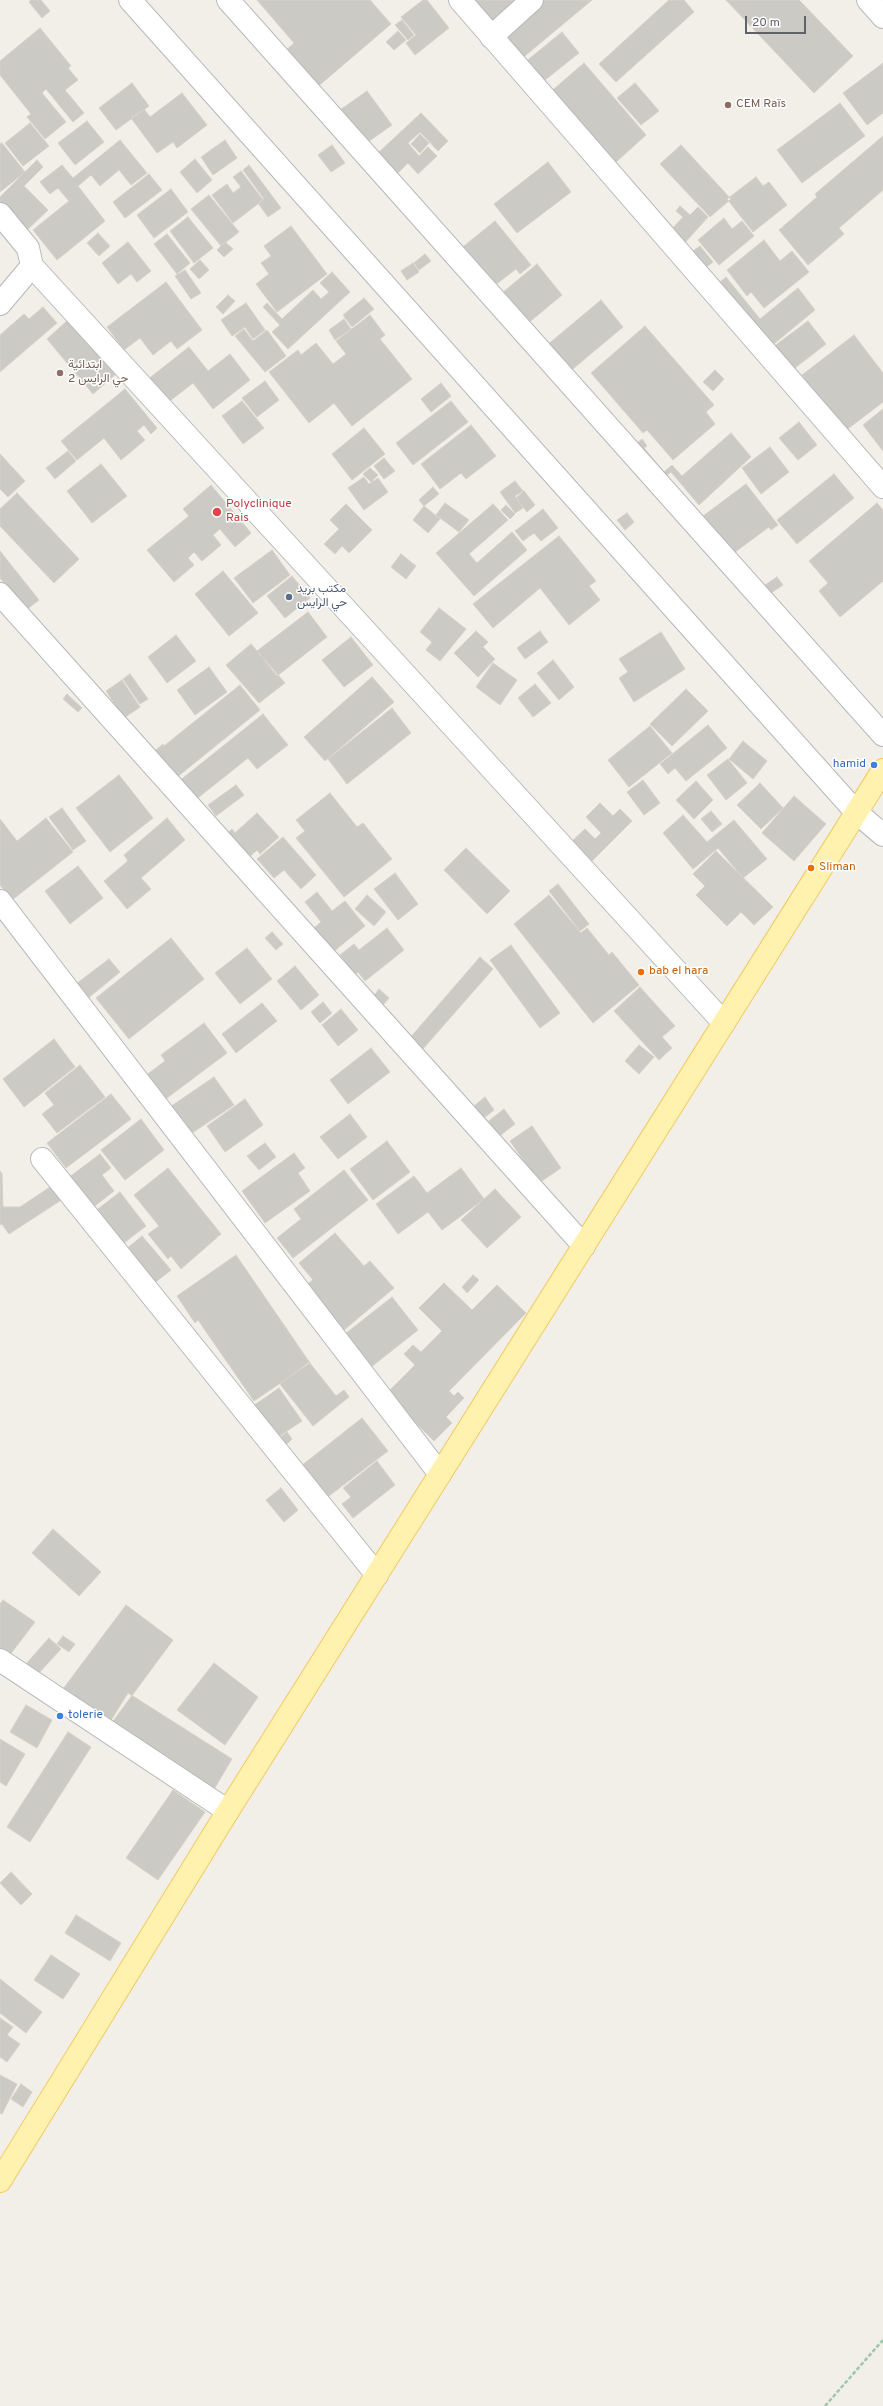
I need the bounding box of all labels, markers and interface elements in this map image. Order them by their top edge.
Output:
scale bar [747,8,808,34]
text: 20 m [752,15,780,31]
place label: CEM Raïs [736,98,786,112]
marker: CEM Raïs [723,100,733,110]
place label: ابتدائية حي الرايس 2 [68,359,128,387]
marker: ابتدائية حي الرايس 2 [55,368,65,378]
place label: Polyclinique Rais [226,498,292,526]
marker: Polyclinique Rais [211,506,223,518]
place label: مكتب بريد حي الرايس [297,583,347,611]
marker: مكتب بريد حي الرايس [284,592,294,602]
place label: hamid [833,758,866,772]
marker: hamid [869,760,879,770]
place label: Sliman [819,861,856,875]
marker: Sliman [806,863,816,873]
place label: bab el hara [649,965,708,979]
marker: bab el hara [636,967,646,977]
place label: tolerie [68,1709,103,1723]
marker: tolerie [55,1711,65,1721]

